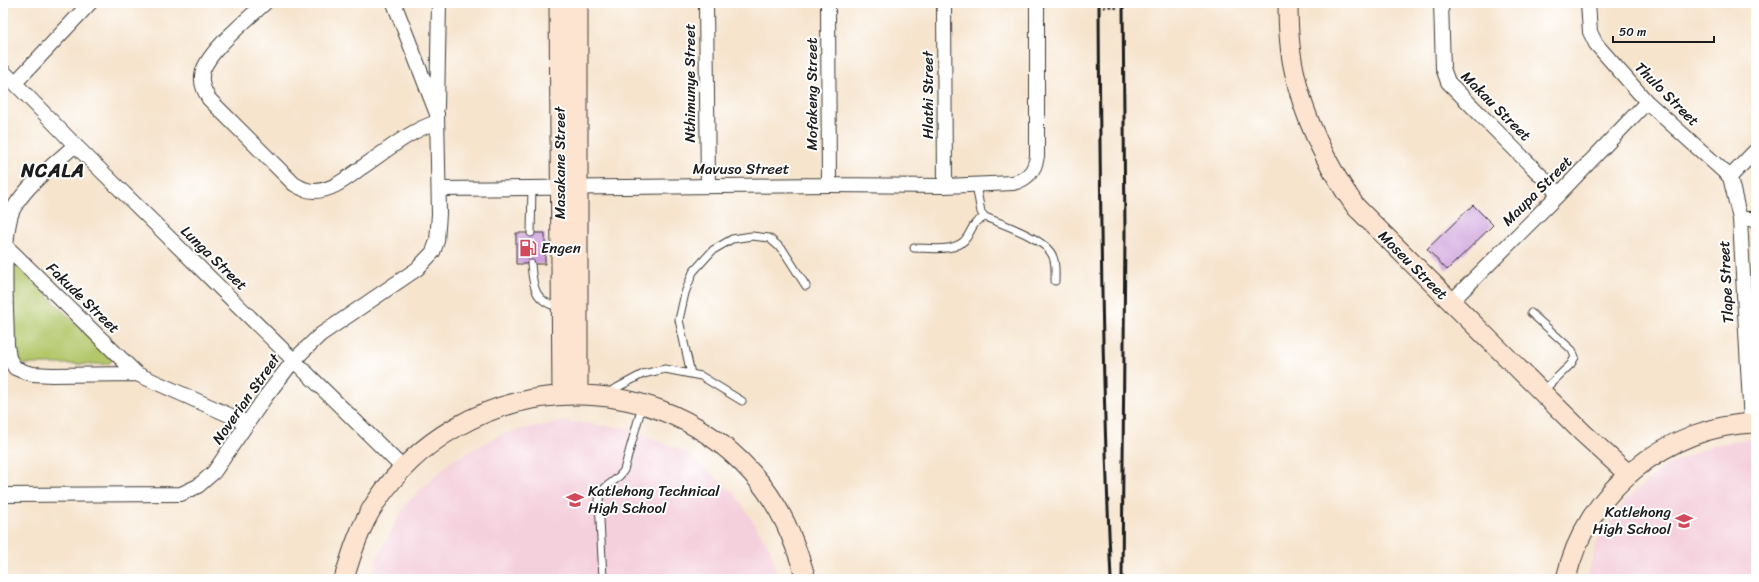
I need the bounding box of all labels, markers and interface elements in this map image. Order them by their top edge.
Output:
scale bar [1613,18,1714,44]
text: 50 m [1619,21,1646,43]
street label: Nthimunye Street [677,23,703,143]
street label: Mofakeng Street [799,37,825,150]
street label: Hlathi Street [915,50,941,139]
street label: Thulo Street [1628,55,1706,133]
street label: Makau Street [1455,65,1538,148]
street label: Masakane Street [547,106,573,219]
street label: Maupa Street [1496,149,1579,232]
district label: NCALA [20,154,85,187]
street label: Mavuso Street [693,156,790,182]
street label: Lunga Street [174,219,254,297]
street label: Moseu Street [1372,224,1455,307]
place label: Engen [541,235,581,261]
fuel station icon: Engen [518,238,538,258]
street label: Tlape Street [1711,240,1741,324]
street label: Fakude Street [40,256,126,340]
street label: Noverian Street [205,347,287,450]
place label: Katlehong Technical High School [588,478,720,521]
school or university icon: Katlehong Technical High School [565,490,585,510]
place label: Katlehong High School [1593,499,1672,542]
school or university icon: Katlehong High School [1674,511,1694,531]

